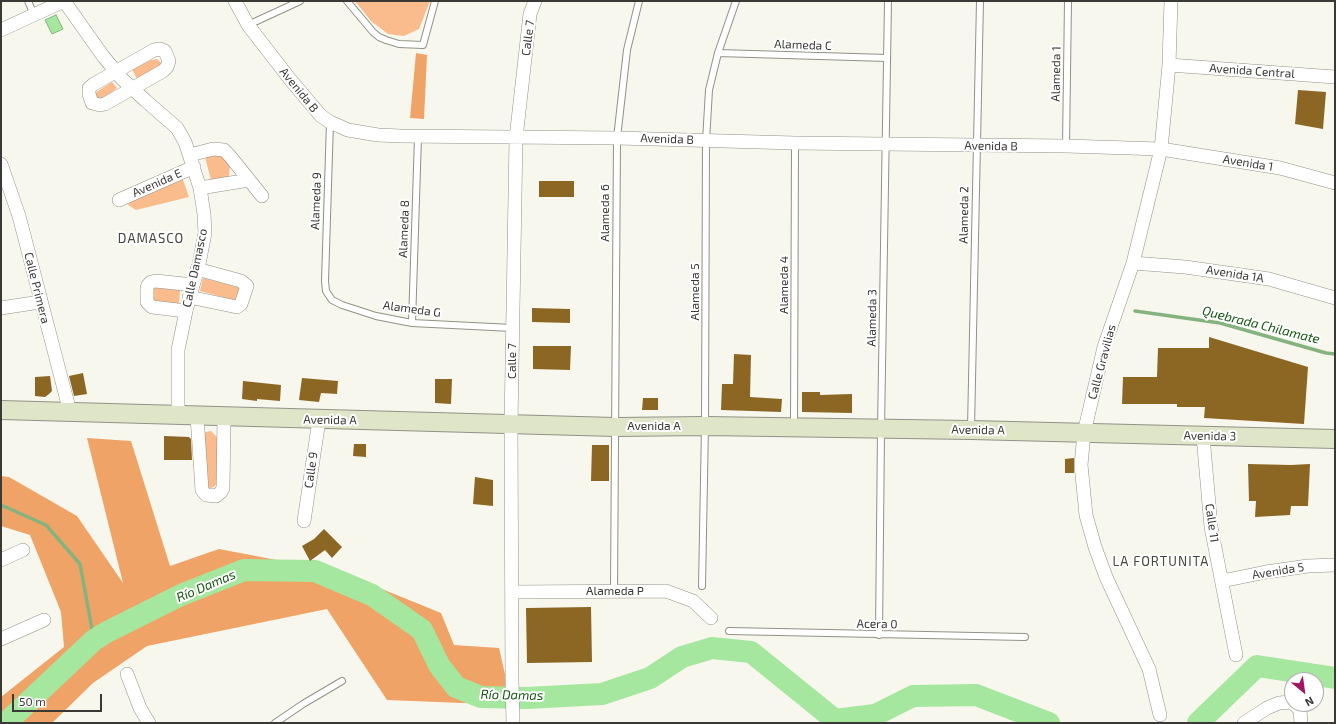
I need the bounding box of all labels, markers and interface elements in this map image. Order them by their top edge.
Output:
street label: Calle 7 [519,19,537,57]
street label: Alameda C [774,37,832,53]
street label: Alameda 1 [1048,46,1064,102]
street label: Avenida Central [1209,61,1295,81]
street label: Avenida B [277,65,321,115]
street label: Avenida B [640,131,694,147]
street label: Avenida B [964,138,1018,154]
street label: Avenida 1 [1222,152,1274,174]
street label: Avenida E [130,166,184,200]
street label: Alameda 9 [308,172,324,230]
street label: Alameda 6 [598,184,612,242]
street label: Alameda 2 [956,186,972,244]
street label: Alameda 8 [396,200,412,258]
street label: Calle Damasco [180,227,210,309]
district label: DAMASCO [118,231,184,247]
street label: Calle Primera [21,251,53,325]
street label: Alameda 4 [777,256,791,314]
street label: Avenida 1A [1205,262,1265,286]
street label: Alameda 5 [688,263,702,321]
street label: Alameda 3 [864,289,880,347]
street label: Alameda G [382,298,442,320]
water label: Quebrada Chilamate [1201,303,1321,347]
street label: Calle Gravilias [1085,323,1119,401]
street label: Calle 7 [505,343,519,379]
street label: Avenida A [303,412,357,428]
street label: Avenida A [627,419,681,433]
street label: Avenida A [951,422,1005,438]
street label: Avenida 3 [1184,428,1236,444]
street label: Calle 9 [301,451,321,489]
street label: Calle 11 [1202,503,1222,543]
district label: LA FORTUNITA [1113,554,1209,570]
street label: Avenida 5 [1251,560,1305,582]
water label: Río Damas [174,567,238,605]
street label: Alameda P [586,584,644,598]
street label: Acera 0 [856,616,898,632]
north arrow [1284,672,1324,712]
scale bar [14,686,104,712]
water label: Río Damas [480,687,544,703]
text: 50 m [19,694,46,708]
text: N [1303,694,1316,710]

